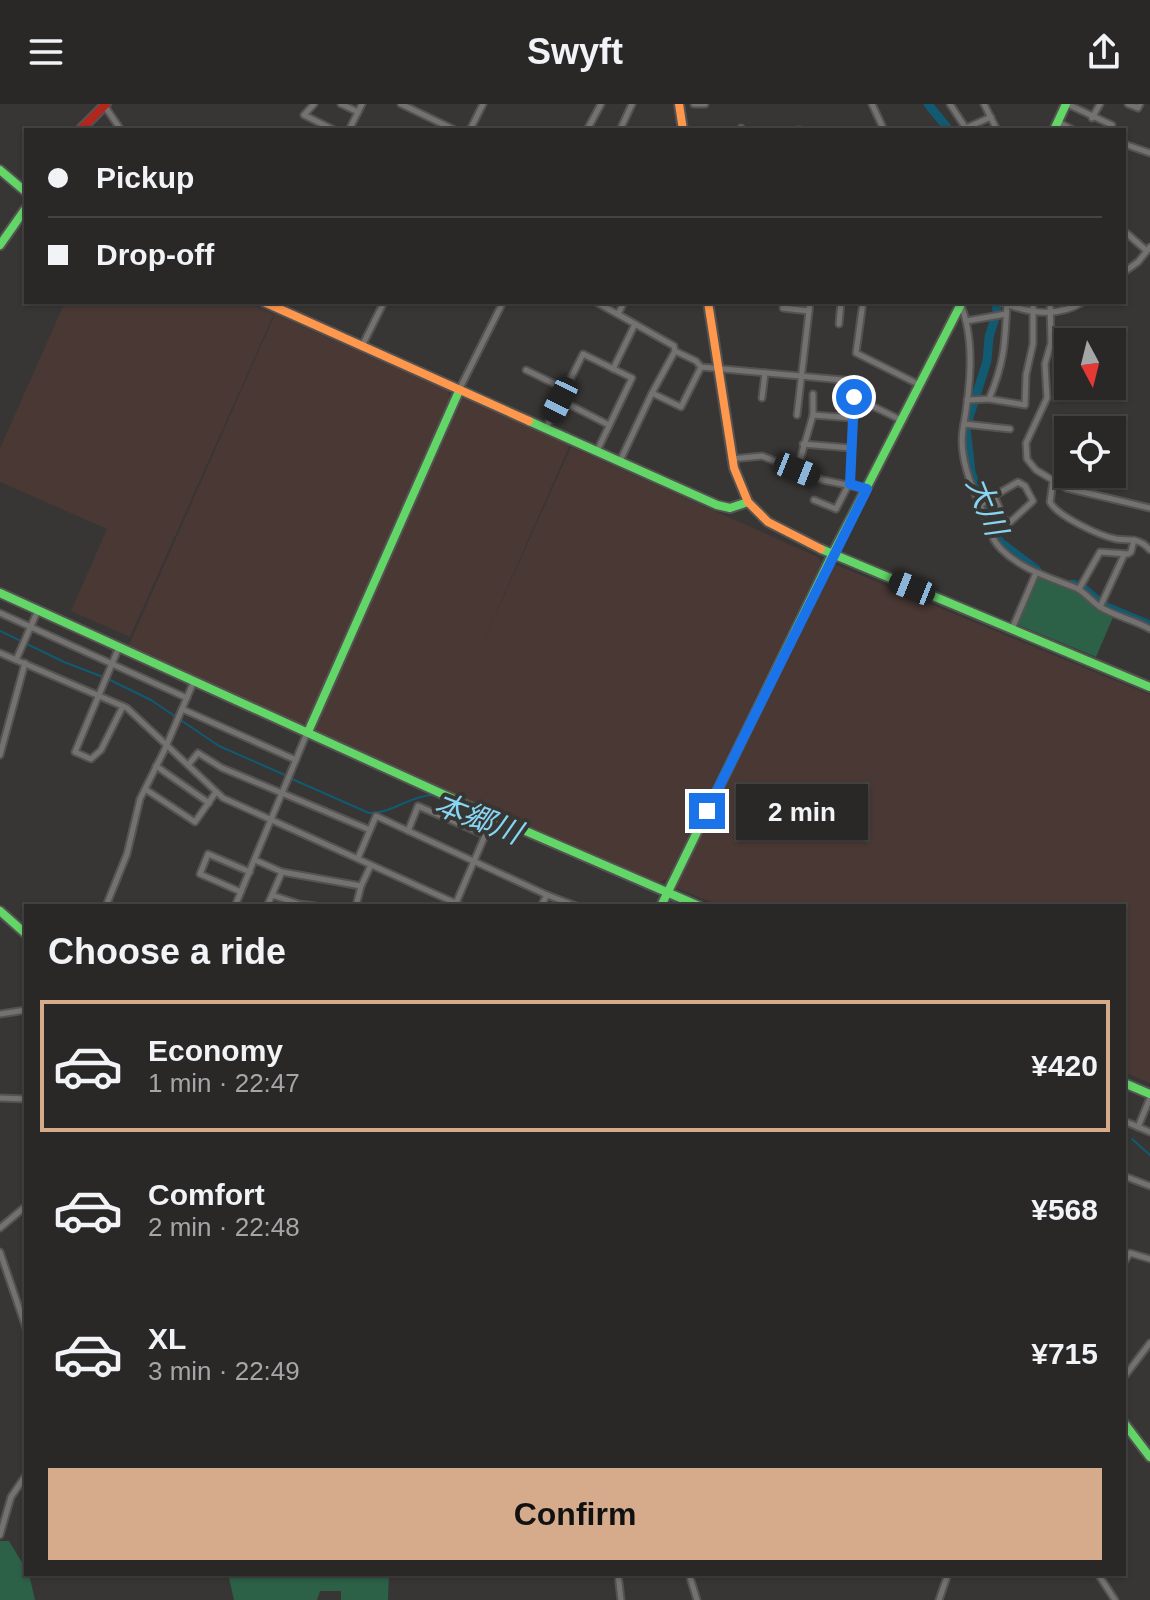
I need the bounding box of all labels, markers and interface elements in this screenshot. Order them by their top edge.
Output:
icon: menu [24,30,68,74]
icon: share [1082,30,1126,74]
text: Swyft [527,31,623,72]
text: Pickup [96,161,194,194]
text: Drop-off [96,238,214,271]
north arrow [1054,328,1126,400]
map controls [1054,328,1126,488]
car [539,373,581,427]
route start [836,379,872,415]
button: locate [1054,416,1126,488]
car [770,450,824,490]
water label: 大川 [960,472,1015,543]
car [885,568,939,608]
callout: 2 min [735,783,867,839]
water label: 本郷川 [430,786,529,851]
route end [689,793,725,829]
text: 2 min [768,797,836,827]
text: Choose a ride [48,931,286,972]
icon: car [52,1030,124,1102]
text: Economy [148,1034,283,1067]
text: ¥420 [1031,1049,1098,1082]
text: 1 min · 22:47 [148,1068,300,1098]
icon: car [52,1174,124,1246]
text: Comfort [148,1178,265,1211]
text: ¥568 [1031,1193,1098,1226]
text: 2 min · 22:48 [148,1212,300,1242]
icon: car [52,1318,124,1390]
text: XL [148,1322,186,1355]
text: ¥715 [1031,1337,1098,1370]
text: 3 min · 22:49 [148,1356,300,1386]
button: Confirm [48,1468,1102,1560]

